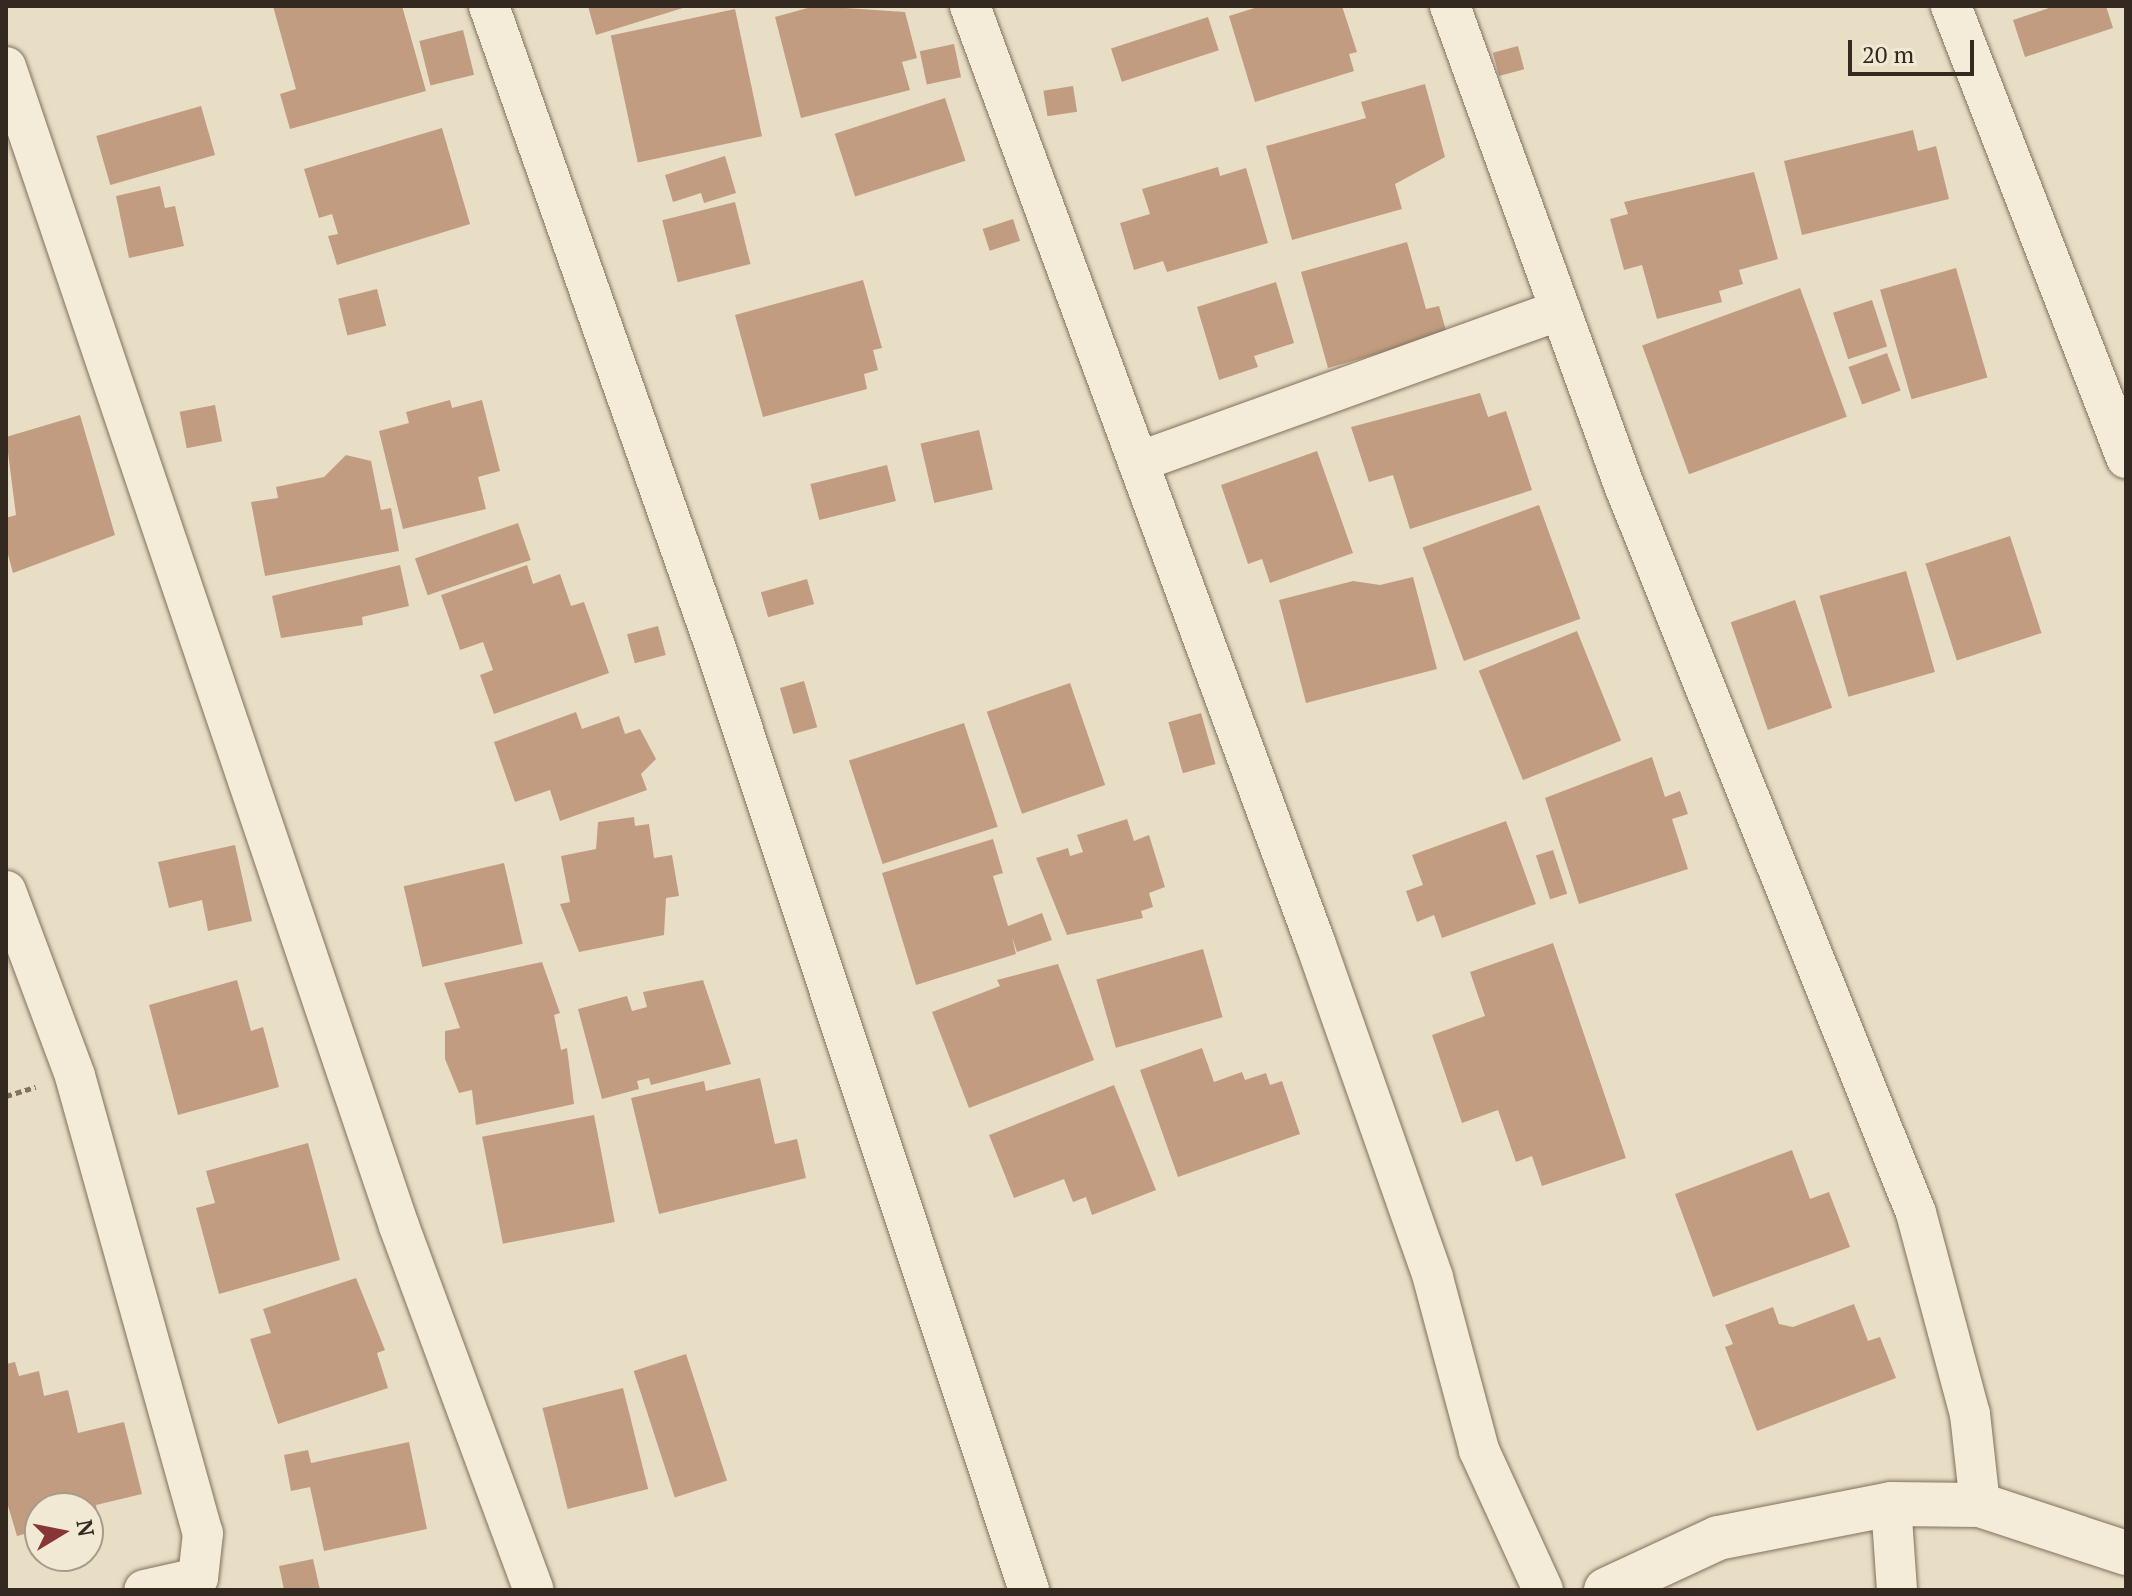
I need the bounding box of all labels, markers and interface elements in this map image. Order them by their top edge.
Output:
scale bar [1852,24,1978,74]
text: 20 m [1862,38,1914,70]
north arrow [24,1492,104,1572]
text: N [70,1517,102,1539]

